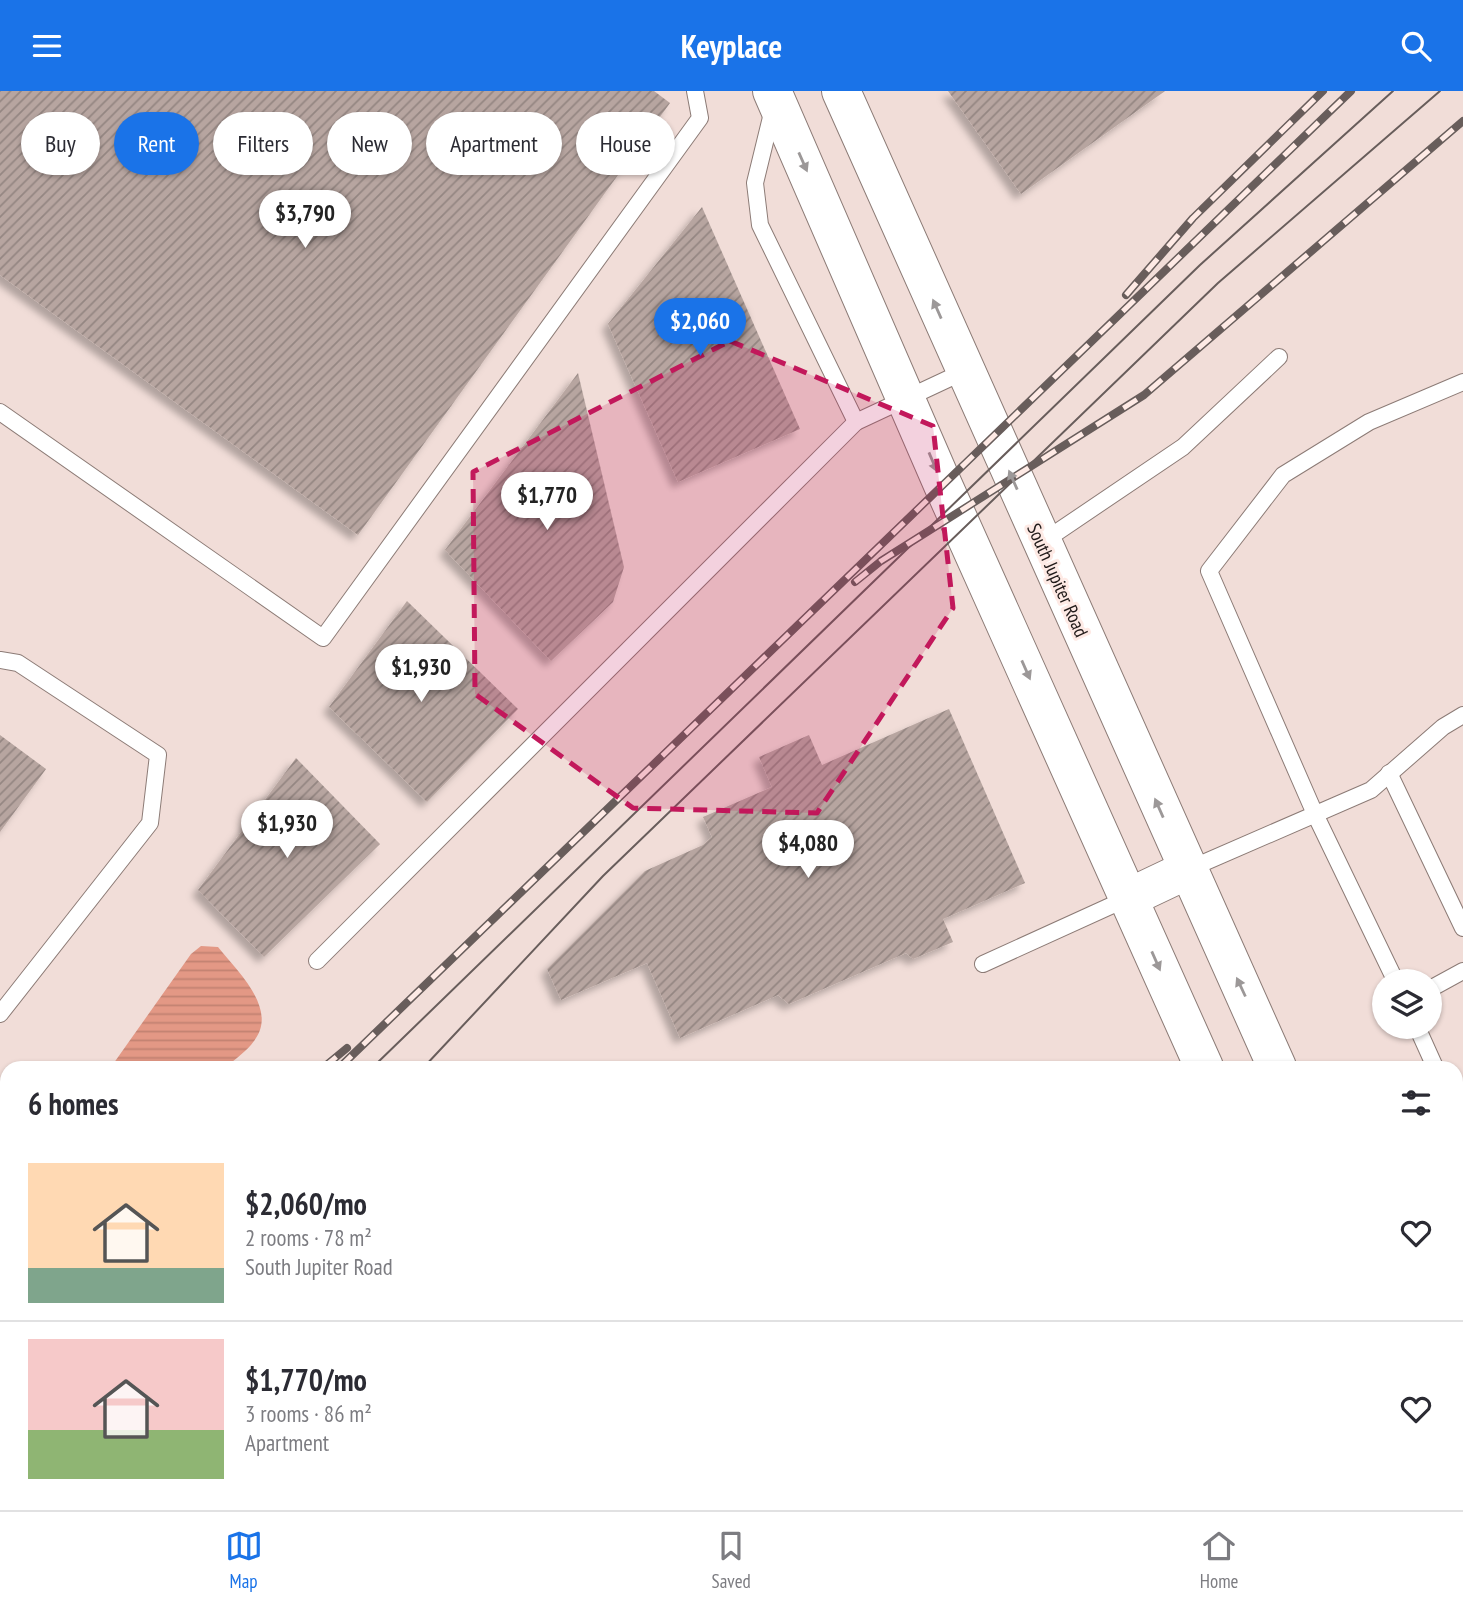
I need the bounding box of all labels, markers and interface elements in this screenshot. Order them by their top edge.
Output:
text: Keyplace [681,25,782,67]
icon: menu [28,27,66,65]
icon: search [1397,27,1435,65]
chip: Buy [21,112,100,175]
chip: Rent [114,112,199,175]
chip: Filters [213,112,313,175]
chip: New [327,112,412,175]
chip: Apartment [426,112,562,175]
chip: House [576,112,675,175]
one-way arrow [797,152,808,173]
pin: $3,790 [248,191,362,250]
text: $3,790 [275,198,335,227]
one-way arrow [931,298,942,319]
pin: $2,060 [643,299,757,358]
text: $2,060 [670,306,730,335]
one-way arrow [927,452,939,472]
one-way arrow [1007,470,1018,491]
pin: $1,770 [490,473,604,532]
text: $1,770 [517,480,577,509]
street label: South Jupiter Road [1022,519,1094,641]
pin: $1,930 [364,645,478,704]
text: $1,930 [391,652,451,681]
one-way arrow [1020,660,1032,680]
one-way arrow [1153,798,1165,818]
pin: $1,930 [230,801,344,860]
text: $1,930 [257,808,317,837]
pin: $4,080 [751,821,865,880]
text: $4,080 [778,828,838,857]
one-way arrow [1151,950,1162,971]
map controls [1372,969,1442,1039]
button: layers [1372,969,1442,1039]
one-way arrow [1235,977,1246,997]
text: 6 homes [28,1084,119,1123]
icon: filters [1397,1084,1435,1122]
text: $2,060/mo [245,1184,367,1223]
icon: home [84,1191,168,1275]
icon: heart [1397,1214,1435,1252]
text: 2 rooms · 78 m² [245,1223,372,1252]
text: South Jupiter Road [245,1252,393,1281]
text: $1,770/mo [245,1360,367,1399]
icon: home [84,1367,168,1451]
icon: heart [1397,1390,1435,1428]
text: 3 rooms · 86 m² [245,1399,372,1428]
text: Apartment [245,1428,329,1457]
tab: Map [225,1527,263,1593]
tab: Saved [712,1527,751,1593]
tab: Home [1200,1527,1238,1593]

